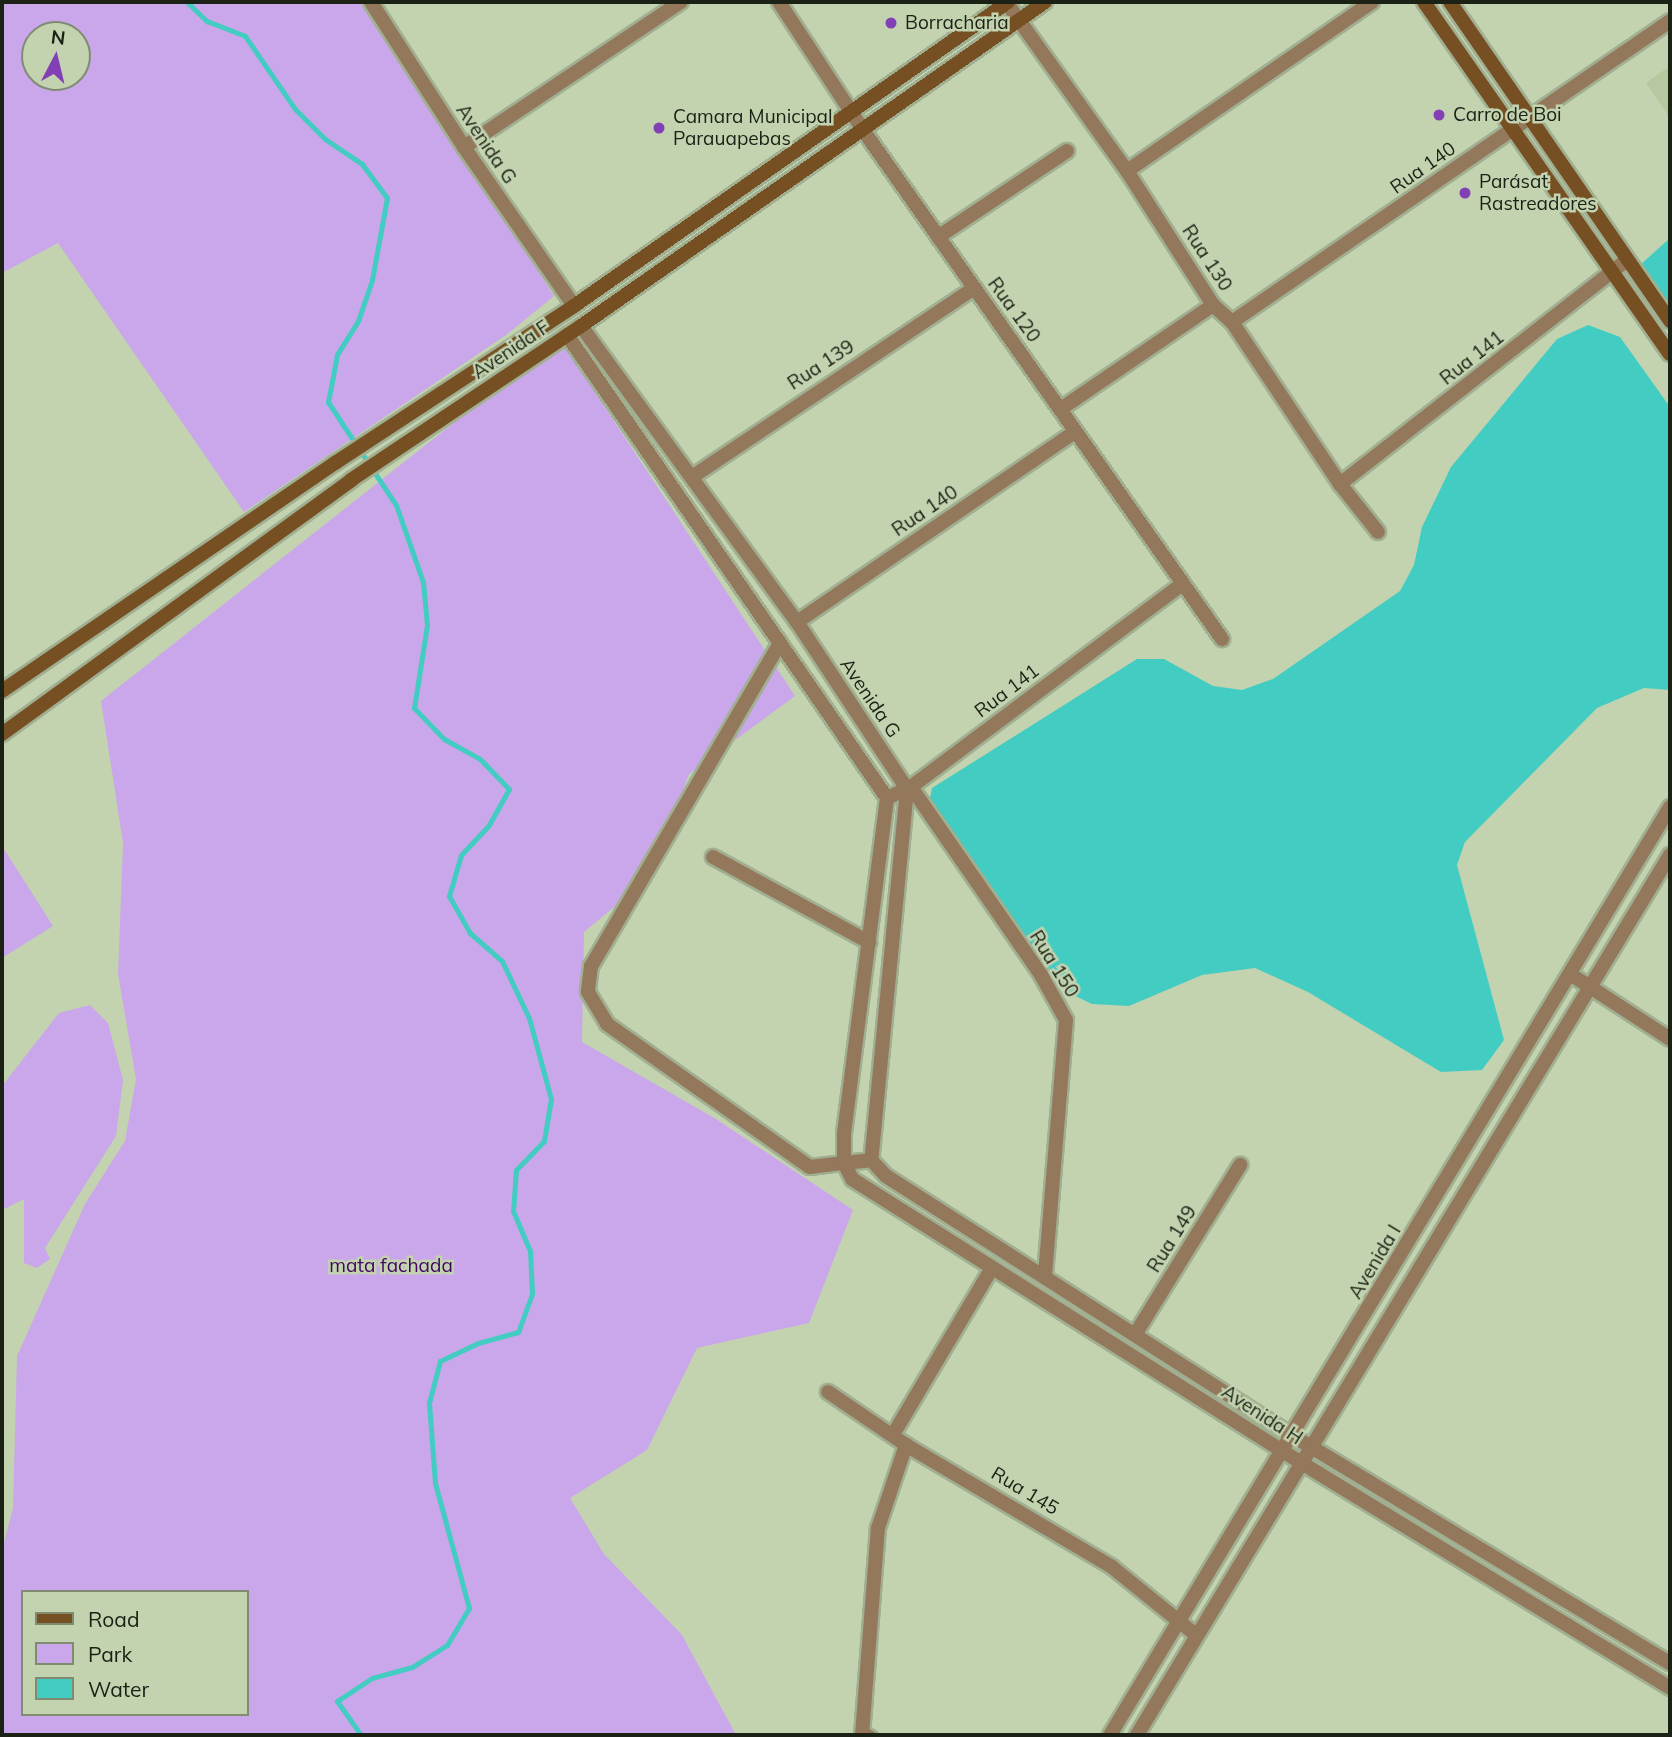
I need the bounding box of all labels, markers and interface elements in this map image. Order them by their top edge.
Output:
place label: Borracharia [905,12,1009,34]
marker: Borracharia [883,15,899,31]
north arrow [21,21,91,91]
text: N [50,24,67,50]
street label: Avenida G [451,100,521,188]
place label: Carro de Boi [1453,104,1562,126]
place label: Camara Municipal Parauapebas [673,106,832,150]
marker: Carro de Boi [1431,107,1447,123]
marker: Camara Municipal Parauapebas [651,120,667,136]
street label: Rua 140 [1386,137,1460,199]
place label: Parásat Rastreadores [1479,171,1597,215]
marker: Parásat Rastreadores [1457,185,1473,201]
street label: Rua 130 [1177,220,1237,296]
street label: Rua 120 [983,273,1045,347]
street label: Avenida F [468,316,554,384]
street label: Rua 141 [1436,326,1508,390]
street label: Rua 139 [783,335,859,395]
street label: Rua 140 [888,481,962,541]
street label: Avenida G [835,654,905,742]
street label: Rua 141 [970,659,1044,723]
street label: Rua 150 [1025,926,1083,1002]
street label: Rua 149 [1143,1201,1201,1277]
street label: Avenida I [1344,1221,1406,1303]
park label: mata fachada [329,1255,453,1277]
street label: Avenida H [1217,1380,1307,1450]
street label: Rua 145 [987,1462,1063,1520]
legend [21,1590,248,1716]
text: Road [88,1606,139,1632]
text: Park [88,1641,132,1667]
text: Water [88,1676,149,1702]

